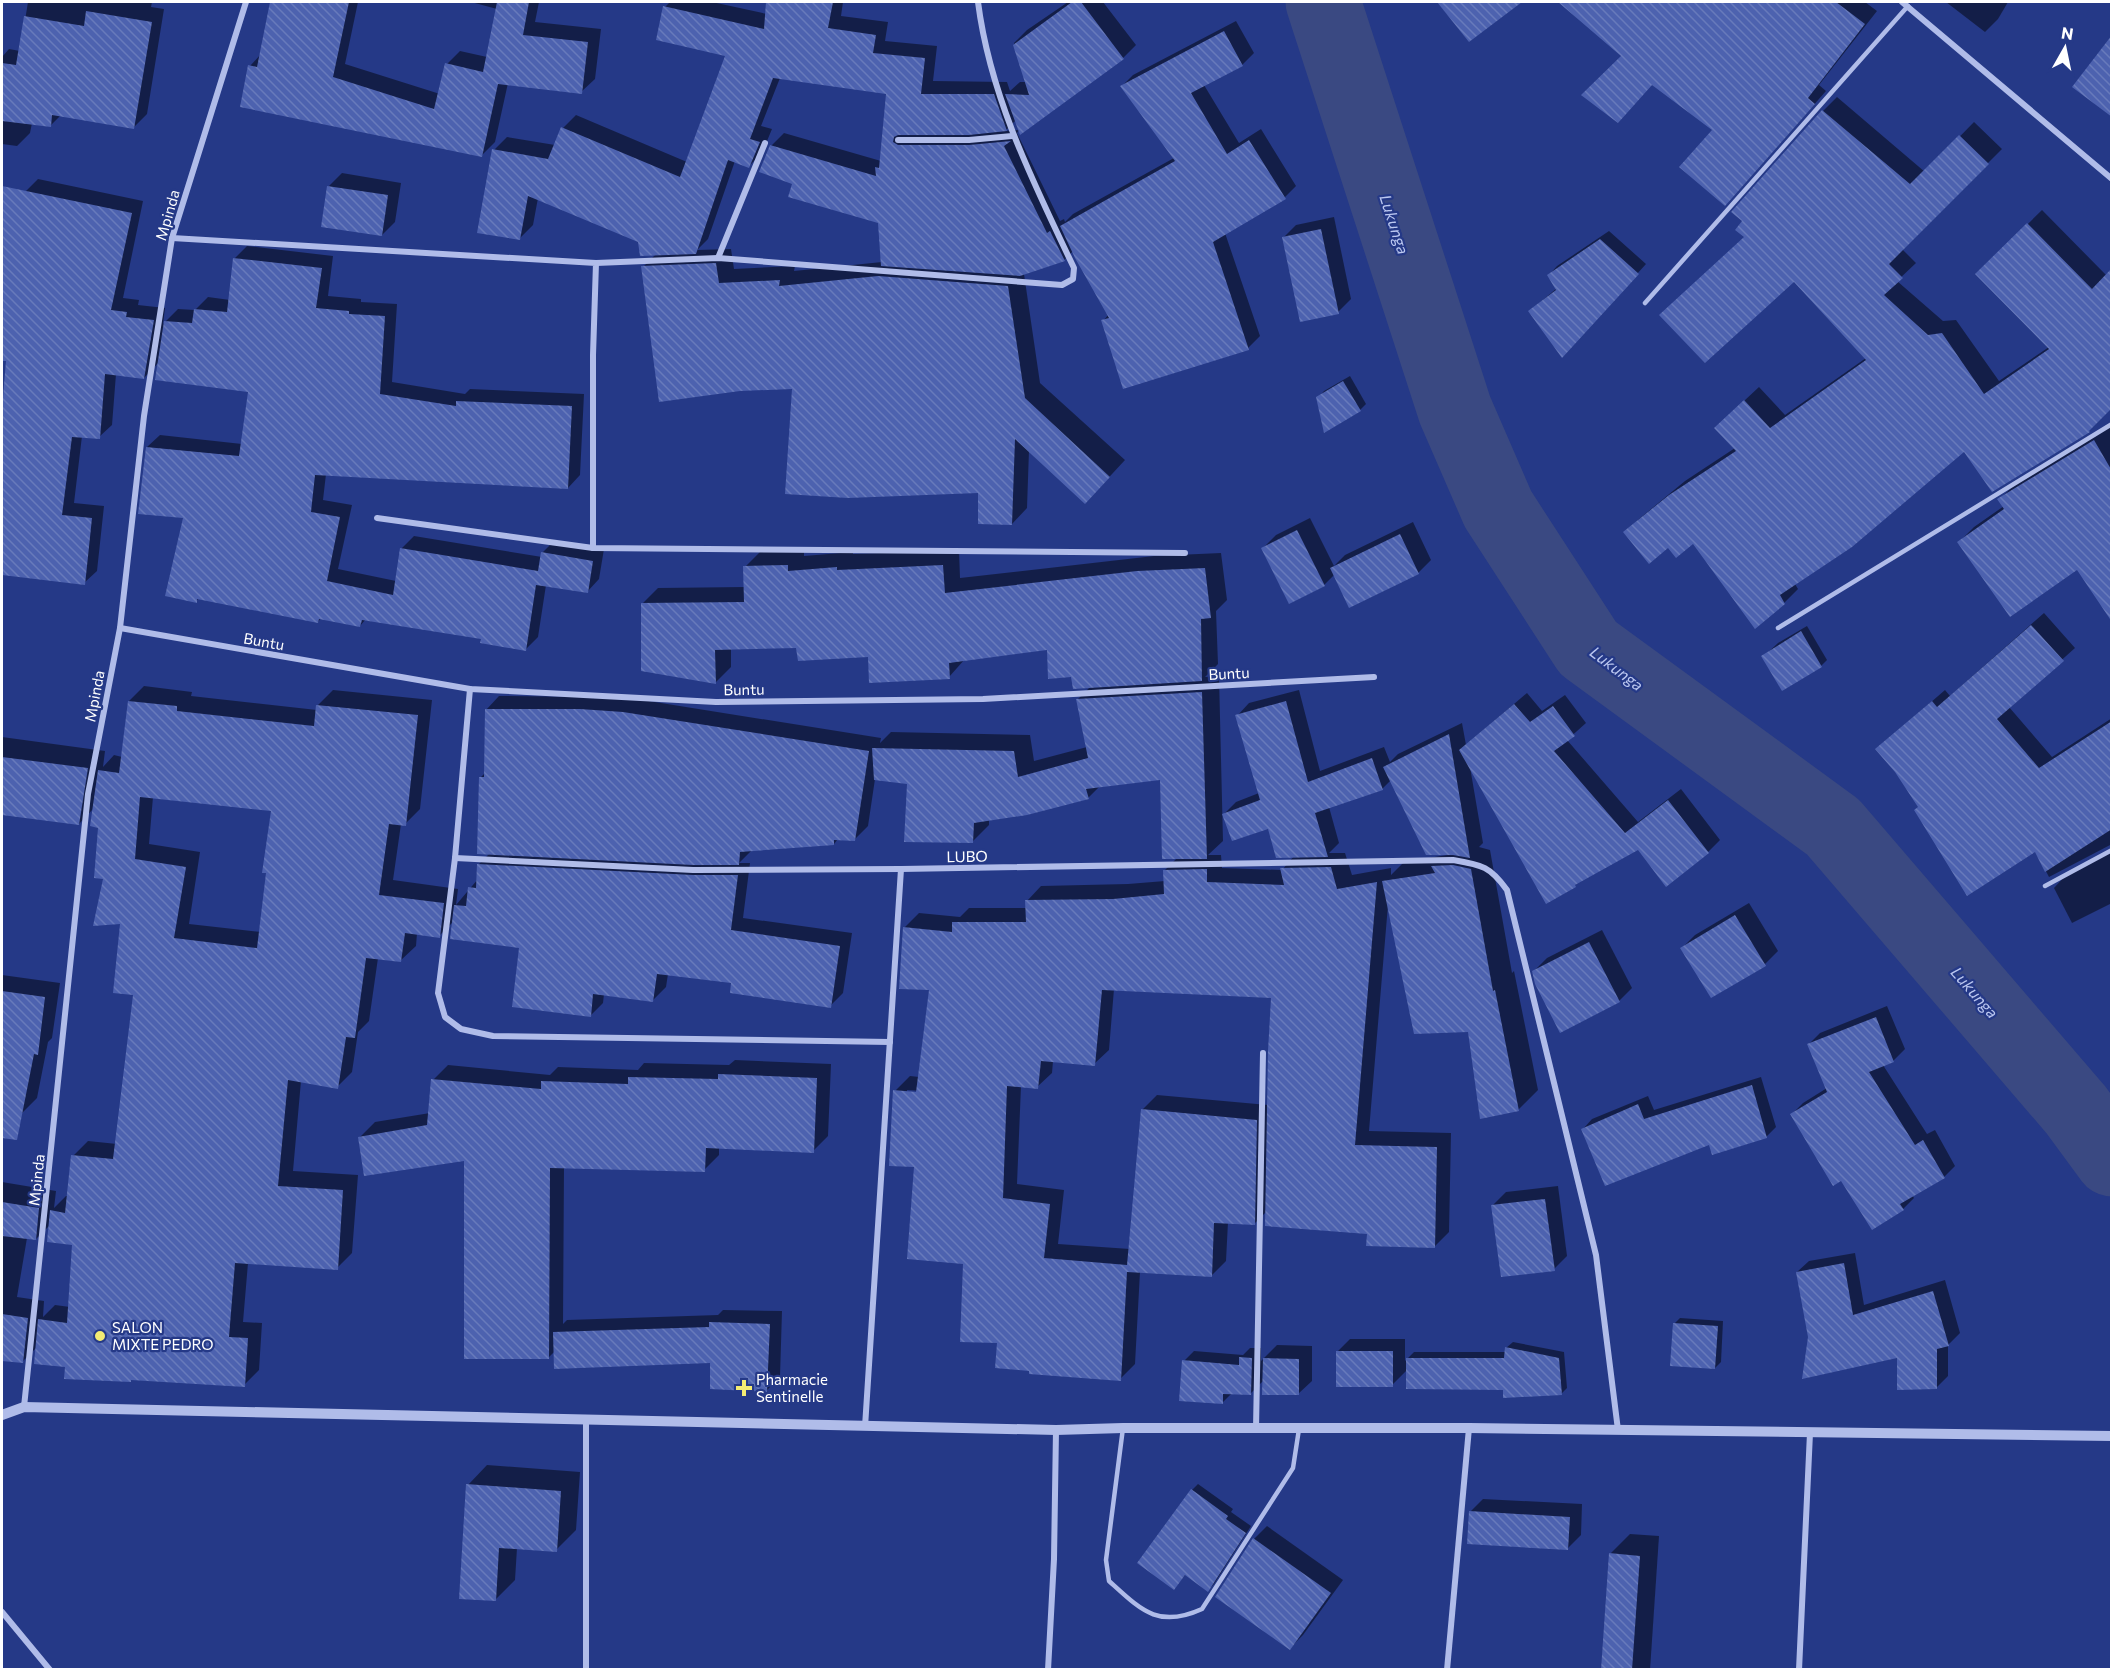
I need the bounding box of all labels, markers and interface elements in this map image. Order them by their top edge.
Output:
north arrow [2035,18,2095,78]
text: N [2060,22,2075,43]
street label: Mpinda [151,187,183,243]
water label: Lukunga [1376,192,1414,256]
street label: Buntu [242,629,286,653]
water label: Lukunga [1587,642,1647,694]
street label: Buntu [1208,663,1250,683]
street label: Mpinda [80,669,108,723]
street label: Buntu [723,680,765,698]
street label: LUBO [946,847,988,865]
water label: Lukunga [1948,962,2002,1022]
street label: Mpinda [24,1153,48,1207]
place label: SALON MIXTE PEDRO [112,1318,214,1353]
marker: SALON MIXTE PEDRO [93,1329,107,1343]
place label: Pharmacie Sentinelle [756,1370,828,1405]
marker: Pharmacie Sentinelle [737,1381,751,1395]

